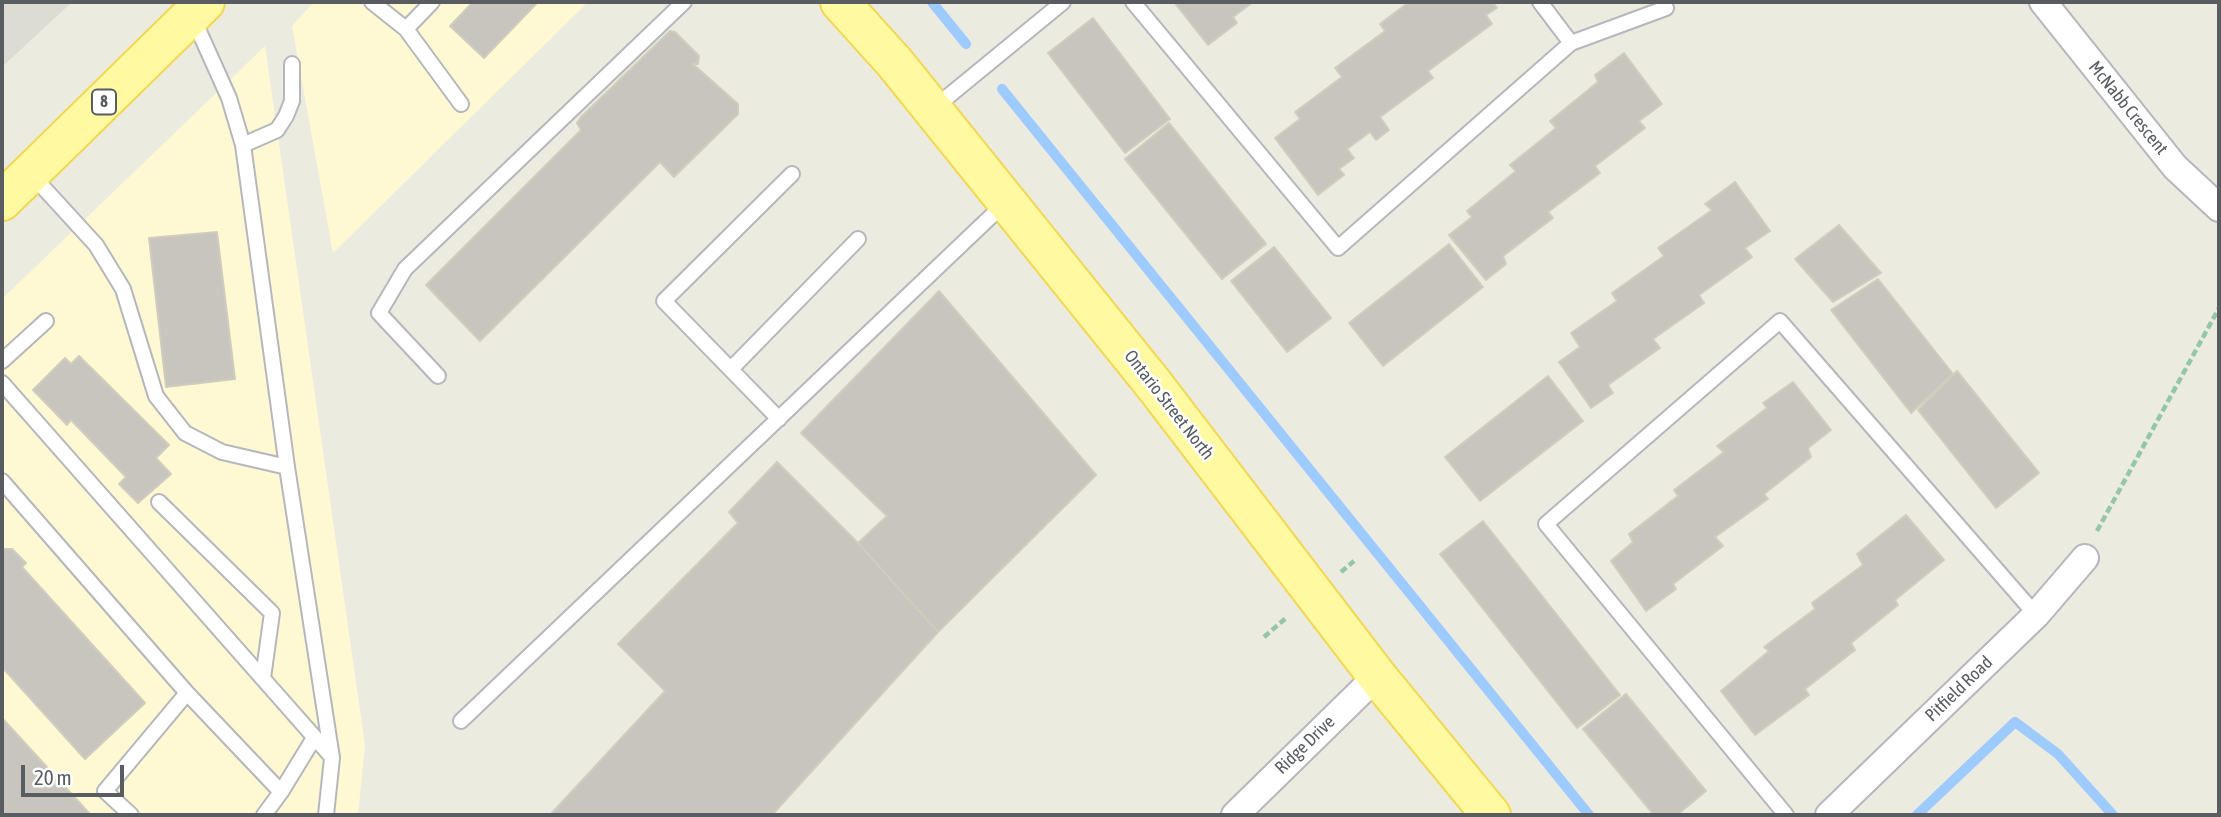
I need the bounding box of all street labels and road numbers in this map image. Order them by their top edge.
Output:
street label: McNabb Crescent [2084,57,2172,159]
road number: 8 [92,90,116,114]
street label: Ontario Street North [1119,346,1219,464]
street label: Pitfield Road [1921,652,1997,726]
street label: Ridge Drive [1271,711,1339,779]

